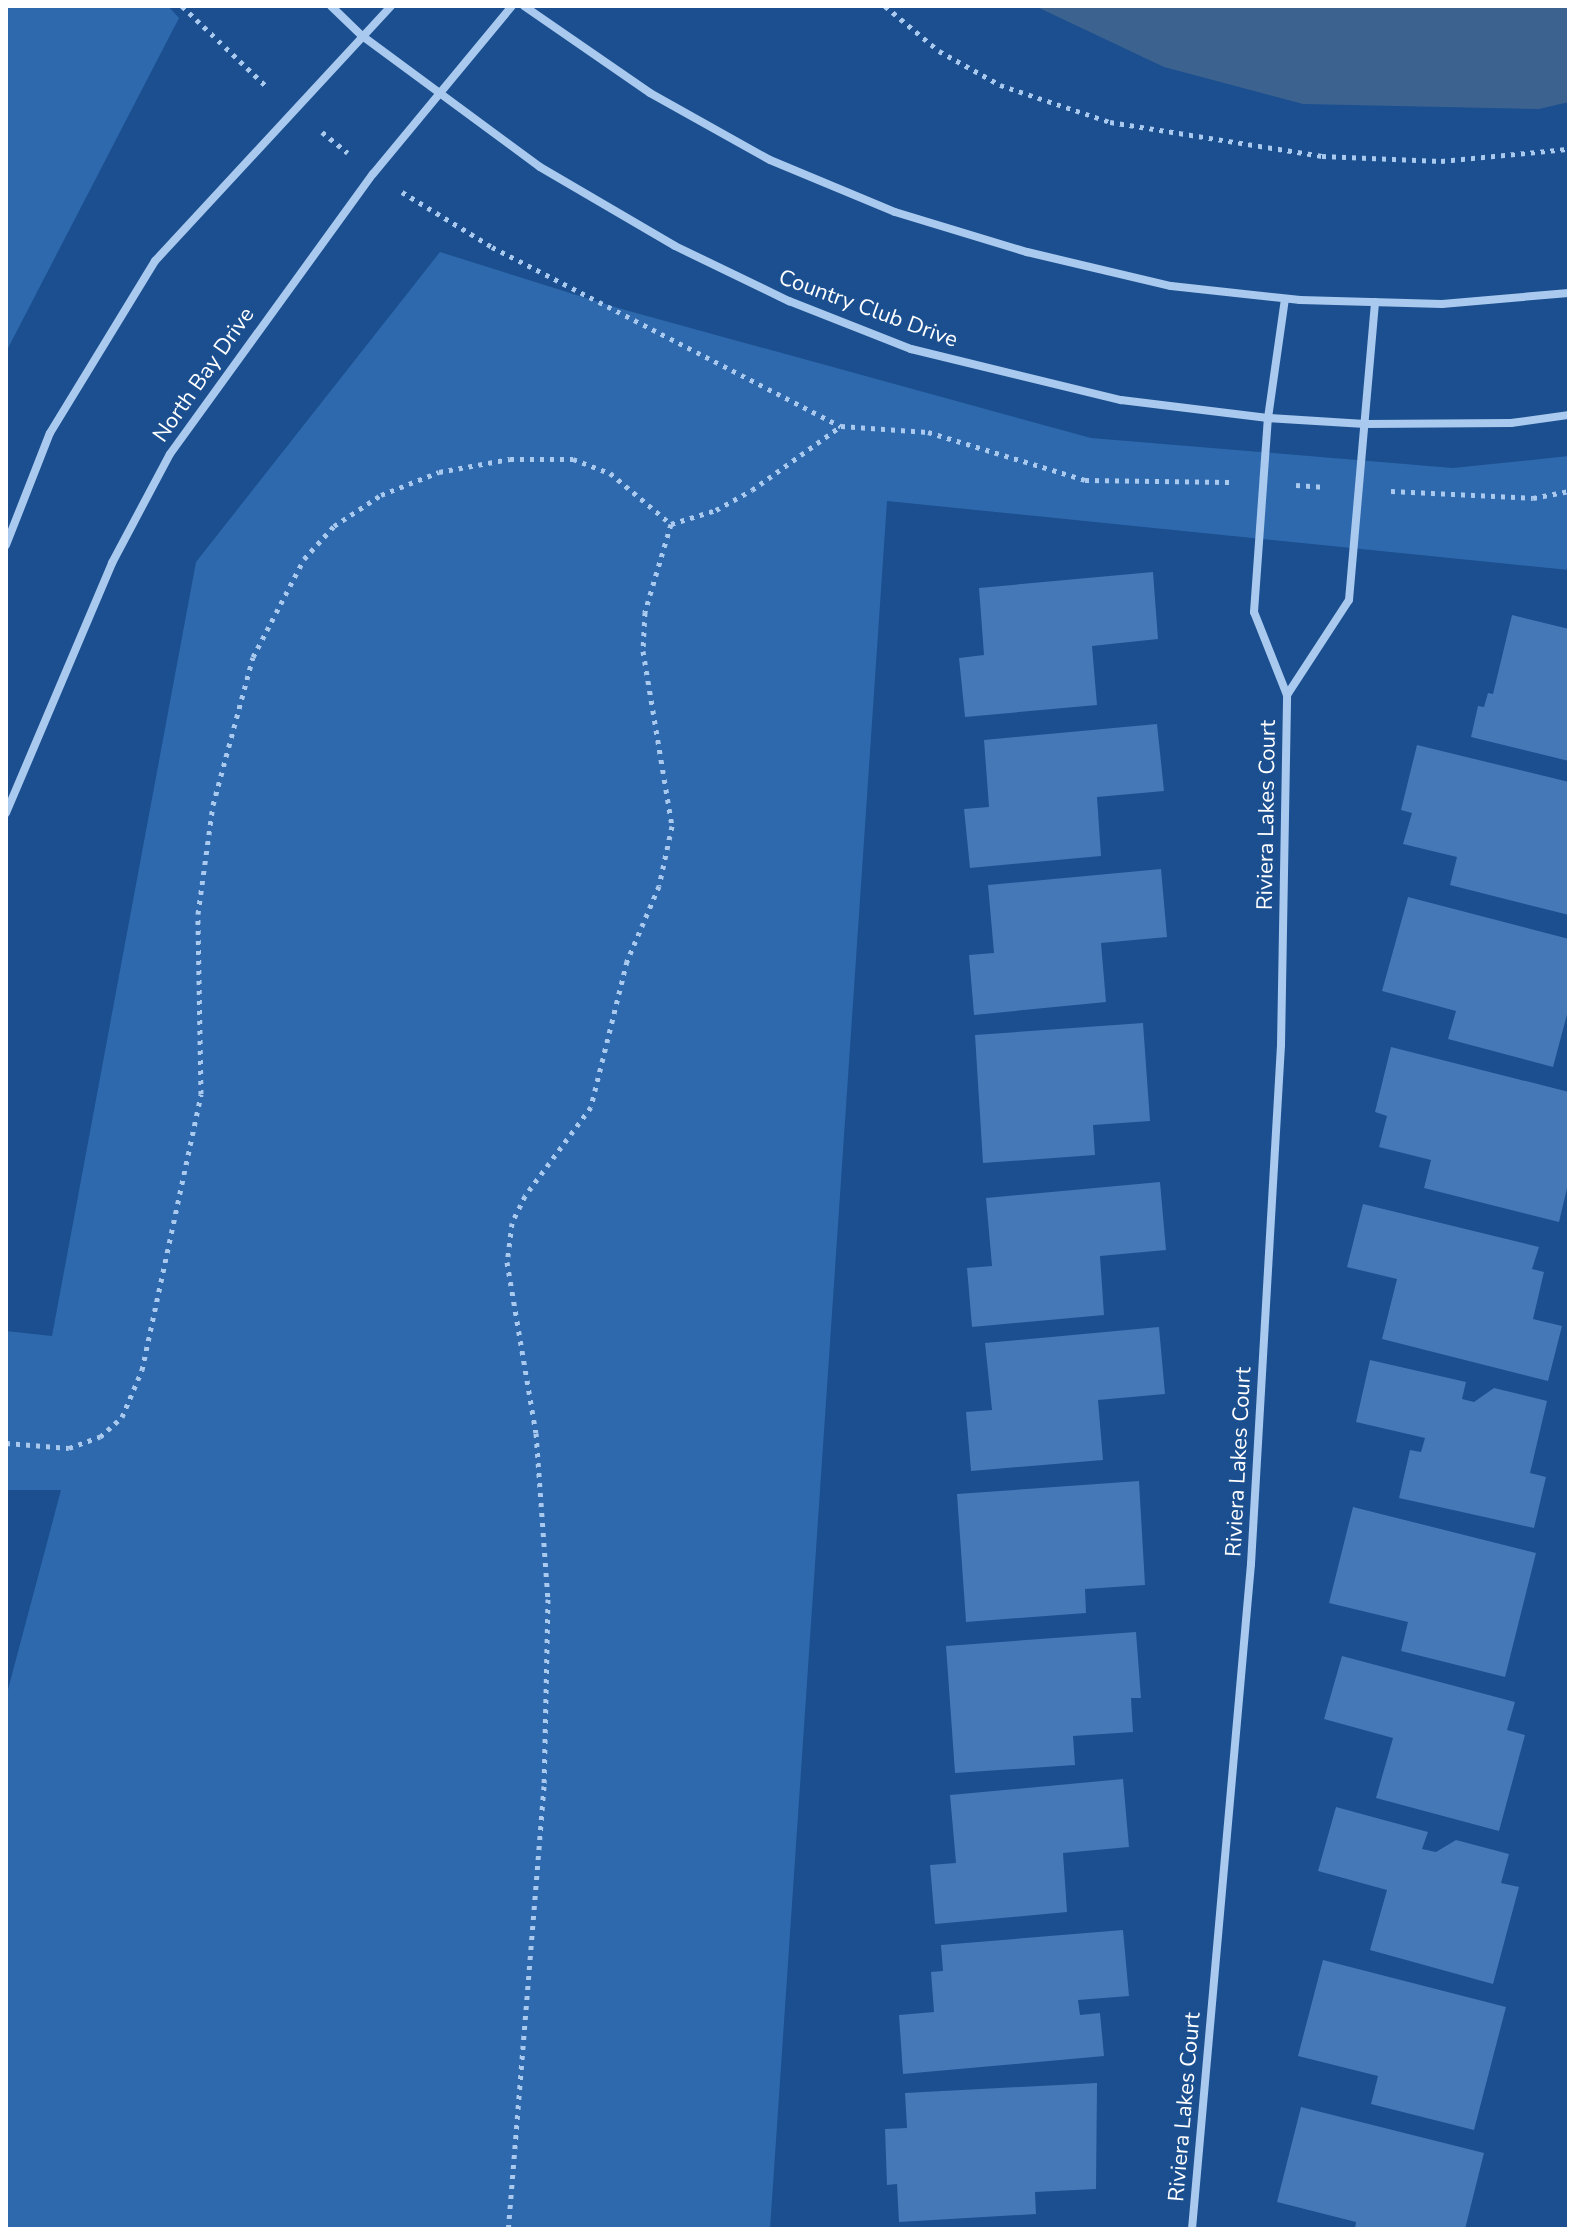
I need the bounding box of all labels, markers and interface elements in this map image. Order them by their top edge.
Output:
street label: Country Club Drive [775,264,961,354]
street label: North Bay Drive [148,303,260,447]
street label: Riviera Lakes Court [1252,720,1282,910]
street label: Riviera Lakes Court [1221,1366,1257,1558]
street label: Riviera Lakes Court [1164,2011,1206,2203]

